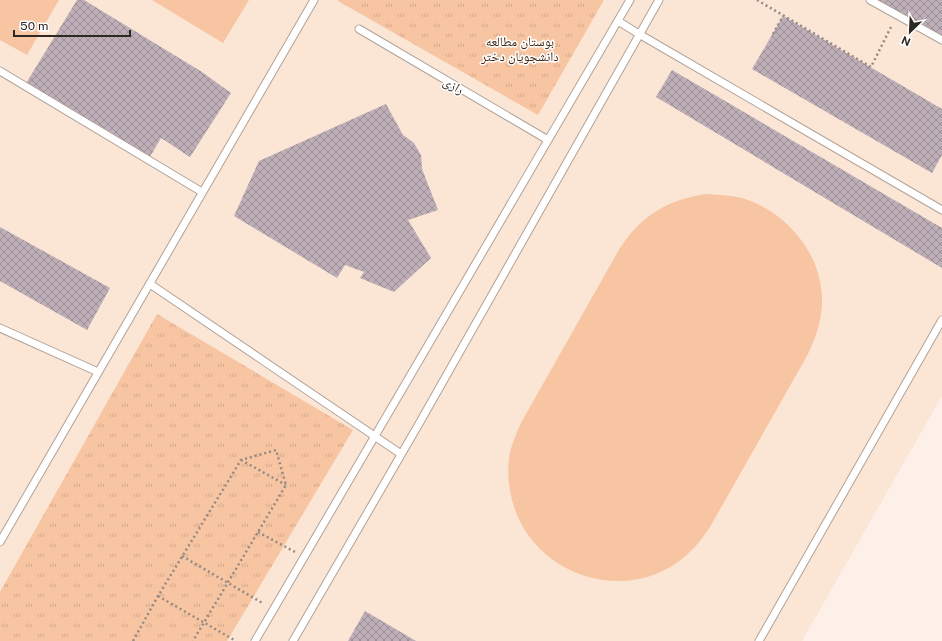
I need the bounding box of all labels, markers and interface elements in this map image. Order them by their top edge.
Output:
scale bar [14,12,130,38]
north arrow [890,12,930,52]
text: 50 m [20,19,48,33]
park label: بوستان مطالعه دانشجویان دختر [480,34,559,65]
text: N [900,34,912,48]
street label: رازی [440,74,467,98]

